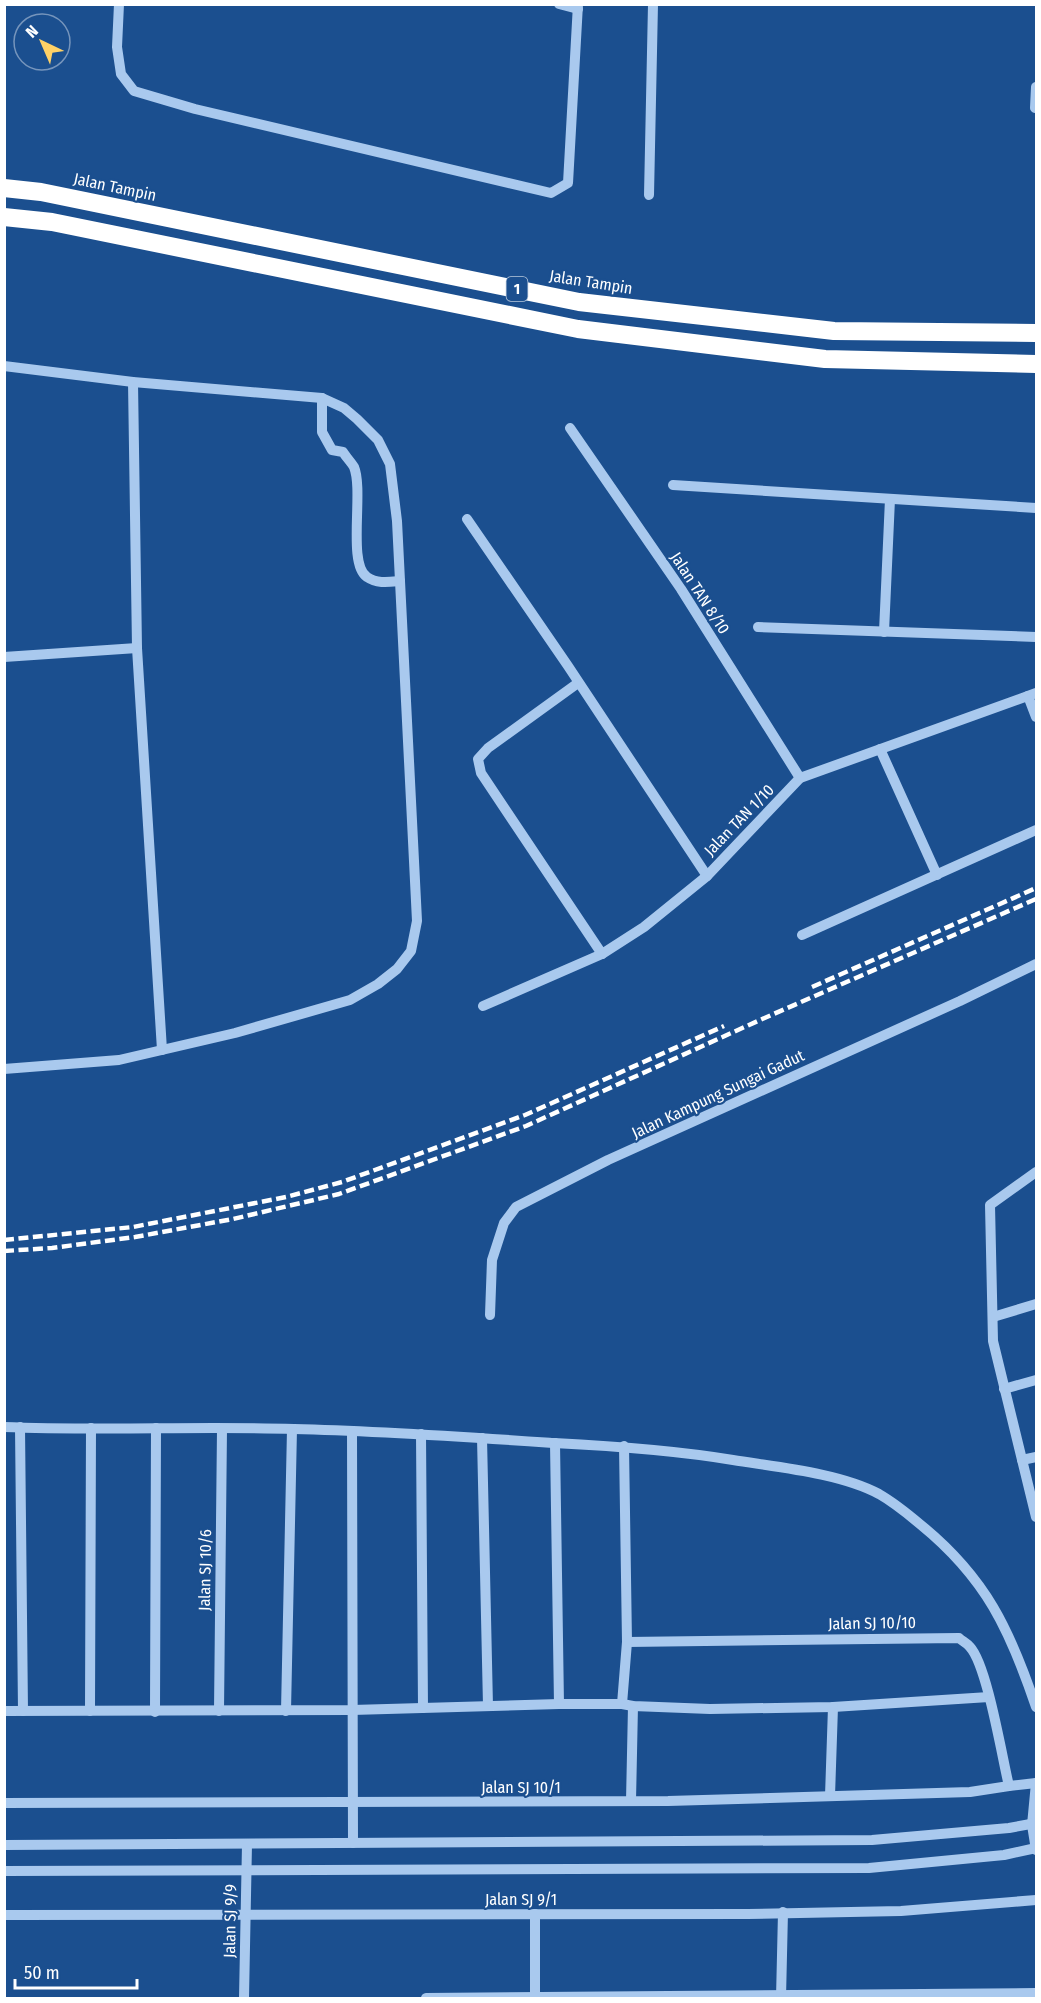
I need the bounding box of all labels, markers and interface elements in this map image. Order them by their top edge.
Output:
north arrow [12,12,72,72]
text: N [22,21,42,42]
street label: Jalan Tampin [72,169,158,205]
street label: Jalan Tampin [548,266,634,298]
road number: 1 [506,277,528,301]
street label: Jalan TAN 8/10 [666,548,734,638]
street label: Jalan TAN 1/10 [700,780,778,860]
street label: Jalan Kampung Sungai Gadut [629,1045,808,1142]
street label: Jalan SJ 10/6 [195,1529,215,1611]
street label: Jalan SJ 10/10 [828,1613,916,1633]
street label: Jalan SJ 10/1 [481,1778,561,1797]
street label: Jalan SJ 9/9 [220,1884,240,1958]
street label: Jalan SJ 9/1 [485,1890,557,1909]
scale bar [15,1952,136,1990]
text: 50 m [24,1962,60,1984]

